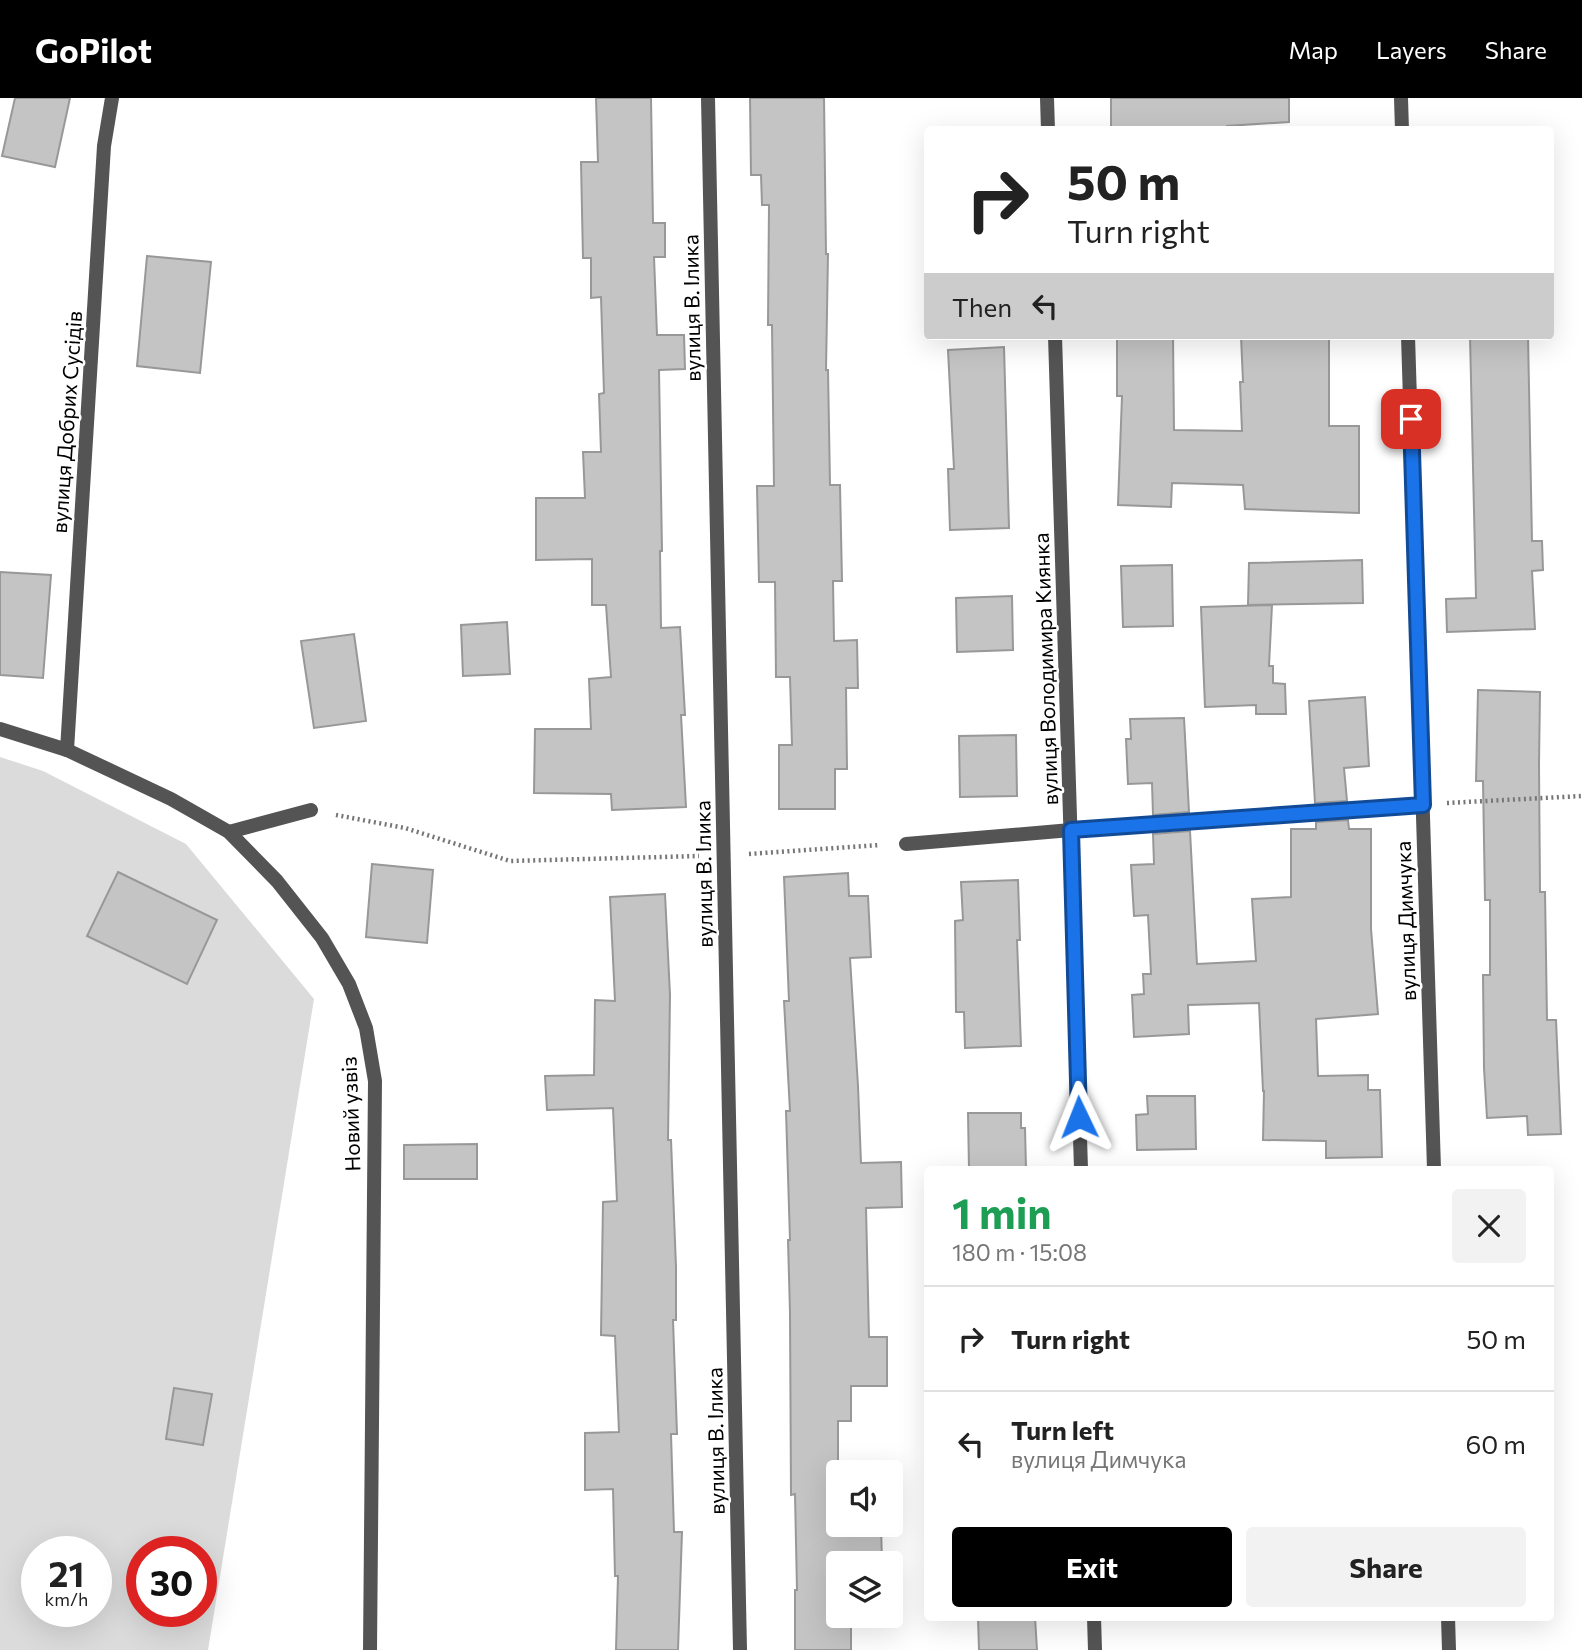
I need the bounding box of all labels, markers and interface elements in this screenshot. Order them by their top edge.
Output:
text: GoPilot [35,29,152,70]
text: Map [1289,35,1338,64]
text: Layers [1376,35,1447,64]
text: Share [1485,35,1547,64]
text: 50 m [1067,150,1180,210]
icon: right [952,154,1043,245]
text: Turn right [1067,210,1210,250]
street label: вулиця В. Ілика [677,234,705,382]
icon: left [1026,287,1064,325]
text: Then [952,291,1012,322]
street label: вулиця Добрих Сусідів [46,310,86,534]
pin [1381,389,1441,449]
icon: arrive [1392,400,1430,438]
street label: вулиця Володимира Киянка [1028,532,1062,806]
street label: вулиця В. Ілика [689,800,717,948]
street label: вулиця Димчука [1390,841,1420,1001]
street label: Новий узвіз [335,1056,365,1172]
position arrow [1042,1080,1116,1154]
text: 1 min [952,1186,1052,1238]
button: close [1452,1189,1526,1263]
text: 180 m · 15:08 [952,1238,1087,1266]
icon: right [952,1320,990,1358]
text: Turn right [1011,1323,1130,1354]
text: 50 m [1466,1323,1526,1354]
street label: вулиця В. Ілика [701,1367,729,1515]
text: Turn left [1011,1414,1114,1445]
icon: left [952,1425,990,1463]
text: 60 m [1466,1428,1526,1459]
text: вулиця Димчука [1011,1445,1186,1473]
map controls [826,1460,903,1628]
button: sound [826,1460,903,1537]
button: Exit [952,1527,1232,1607]
button: Share [1246,1527,1526,1607]
speed limit sign: 30 [126,1536,217,1627]
text: 21 [49,1551,84,1594]
button: layers [826,1551,903,1628]
text: km/h [45,1588,88,1610]

